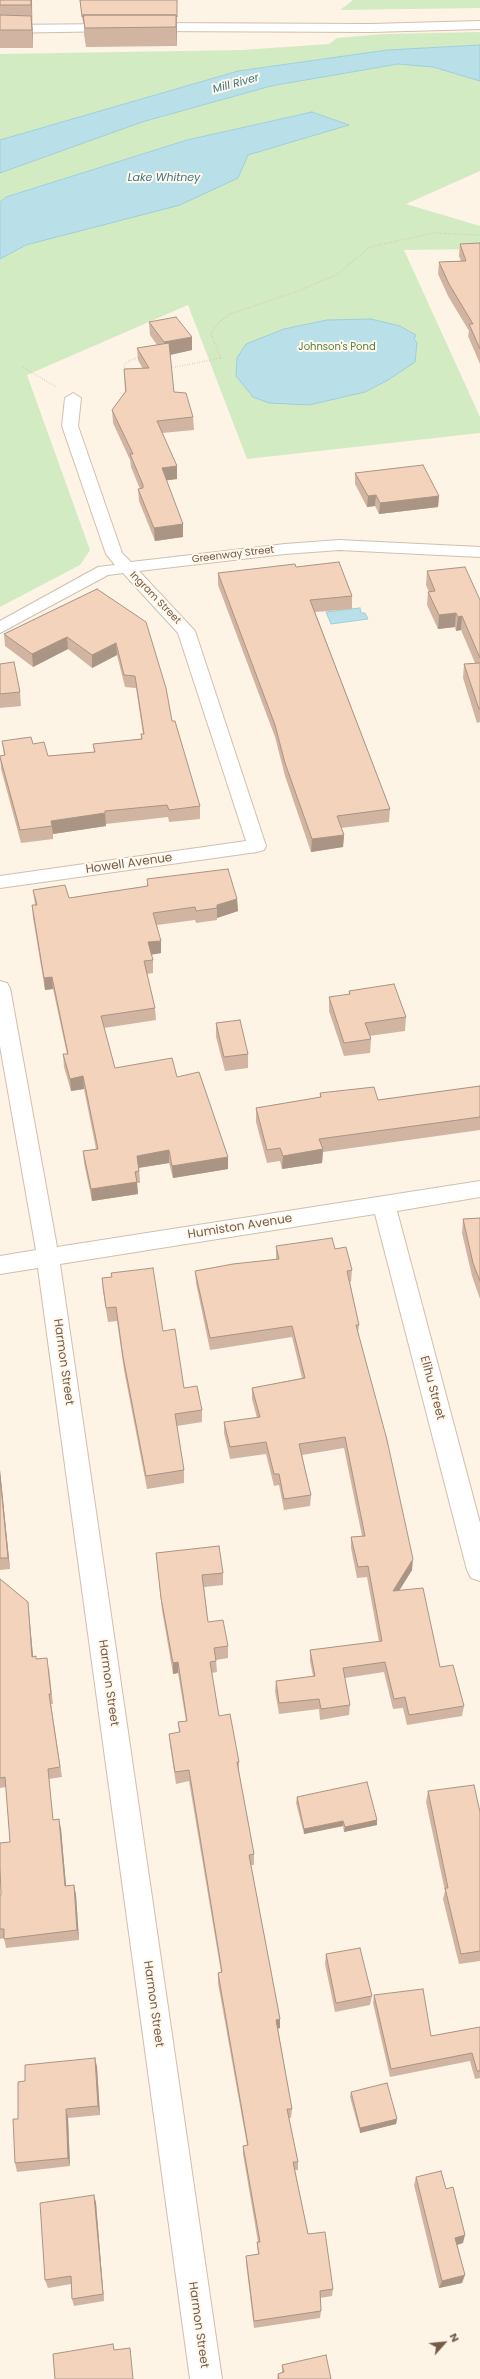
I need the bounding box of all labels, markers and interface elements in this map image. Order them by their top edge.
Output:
water label: Mill River [211,71,261,97]
water label: Lake Whitney [128,171,200,185]
park label: Johnson's Pond [298,341,376,353]
street label: Greenway Street [191,544,275,566]
street label: Ingram Street [127,569,183,627]
street label: Howell Avenue [85,851,173,877]
street label: Humiston Avenue [187,1212,293,1242]
street label: Harmon Street [50,1318,76,1406]
street label: Elihu Street [417,1354,447,1422]
street label: Harmon Street [95,1639,121,1727]
street label: Harmon Street [140,1960,166,2048]
street label: Harmon Street [185,2281,211,2369]
north arrow [424,2323,464,2363]
text: N [446,2330,464,2345]

